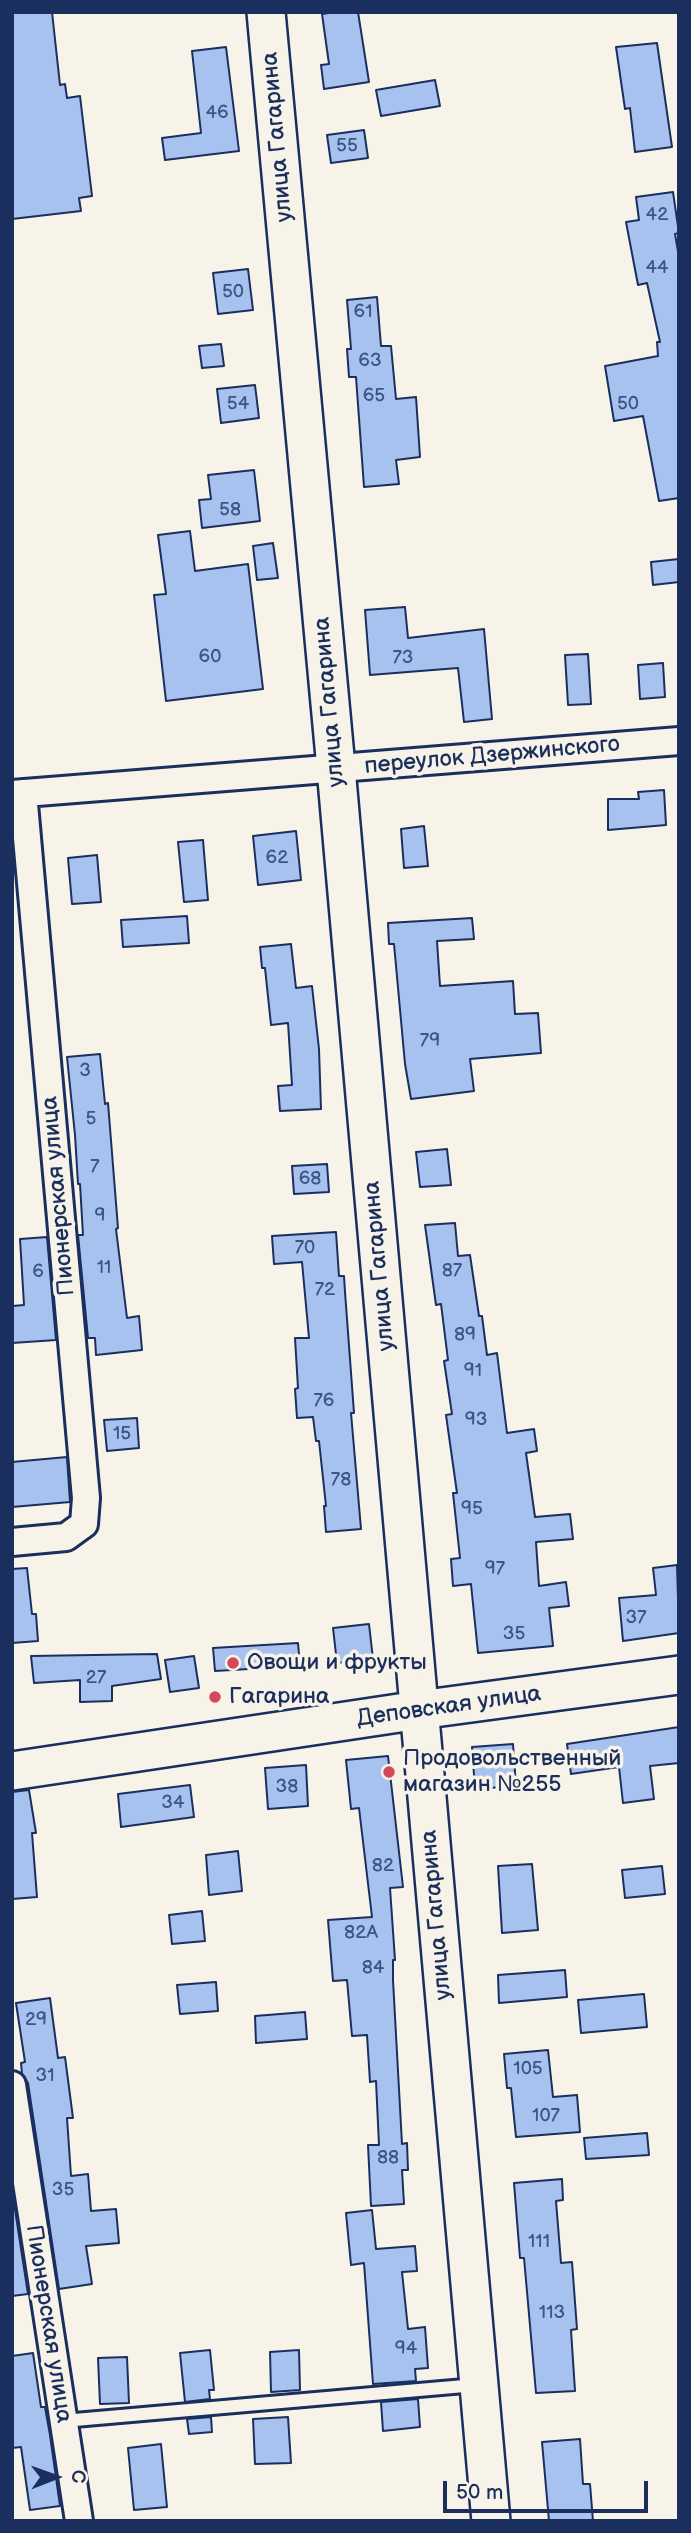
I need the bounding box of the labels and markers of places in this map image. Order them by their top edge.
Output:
place label: Овощи и фрукты [247,1649,427,1677]
marker: Овощи и фрукты [225,1655,241,1671]
place label: Гагарина [229,1683,330,1711]
marker: Гагарина [207,1689,223,1705]
place label: Продовольственный магазин №255 [403,1745,621,1799]
marker: Продовольственный магазин №255 [381,1764,397,1780]

